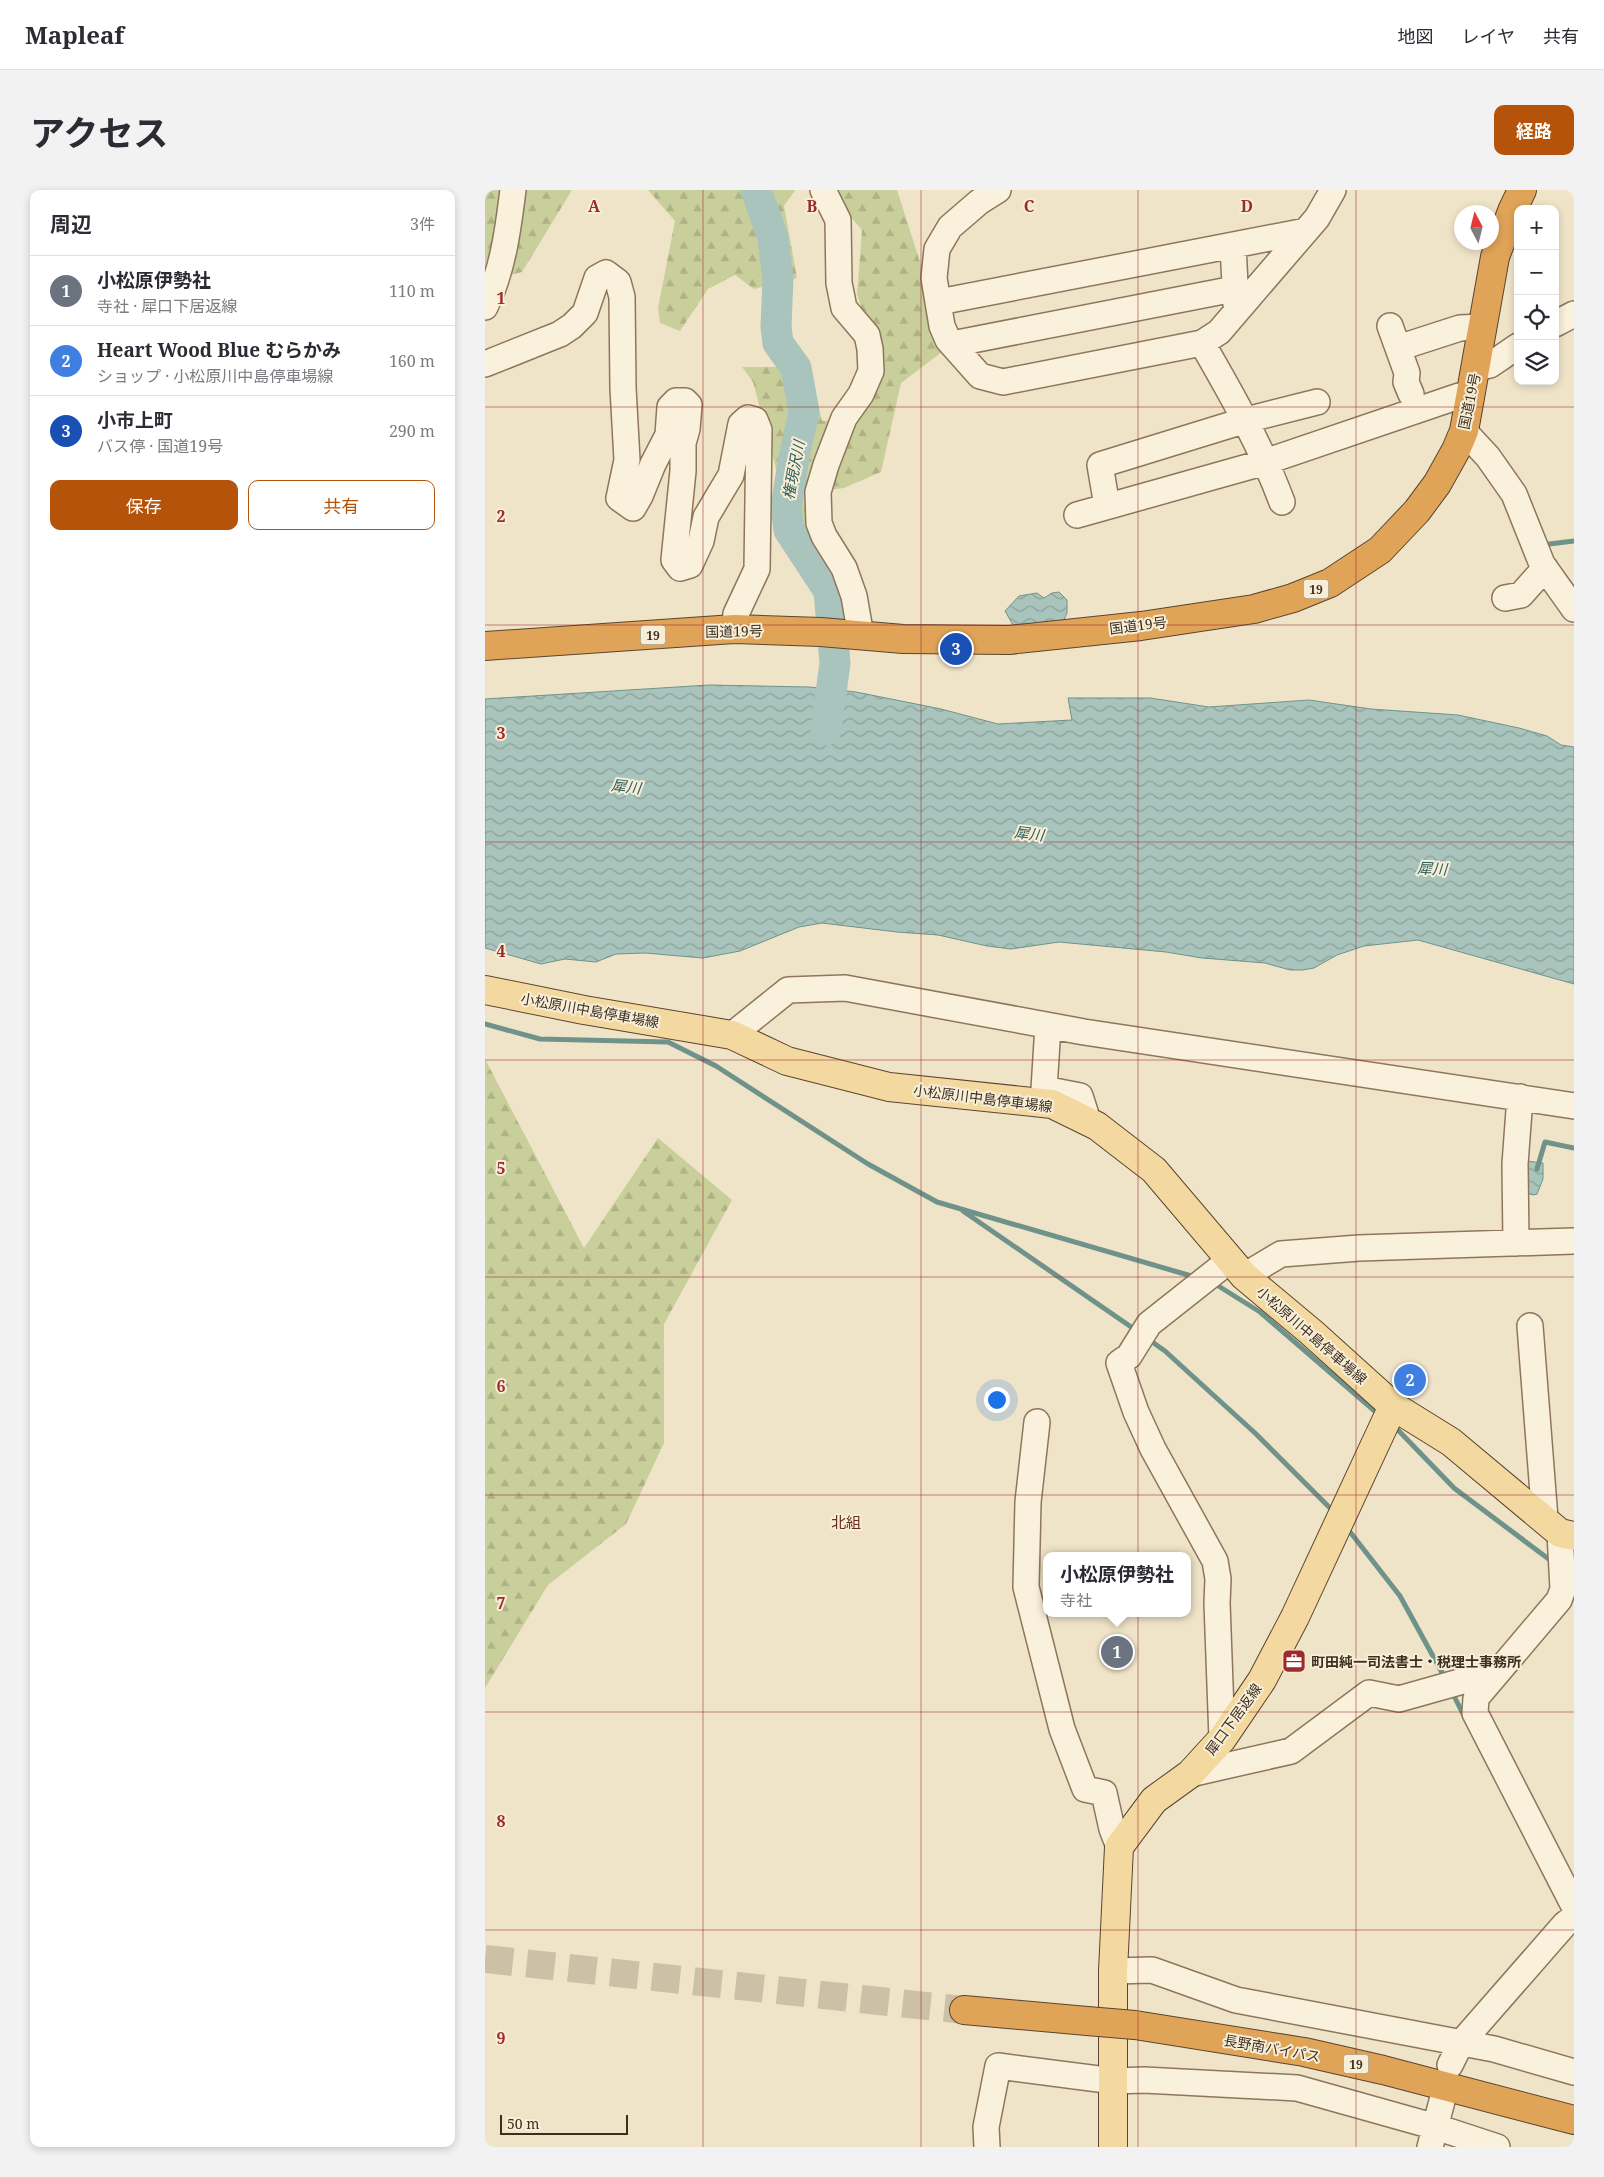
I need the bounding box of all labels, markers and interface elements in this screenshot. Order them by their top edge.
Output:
text: Mapleaf [25,18,124,51]
text: 地図 [1398,24,1434,48]
text: レイヤ [1462,24,1515,48]
text: 共有 [1543,24,1579,48]
button: 経路 [1494,105,1574,155]
text: アクセス [30,109,168,156]
text: A [588,195,601,217]
text: B [807,195,818,217]
text: C [1024,195,1035,217]
text: D [1241,195,1253,217]
north arrow [1454,205,1499,250]
map controls [1514,205,1559,385]
button: + [1514,205,1559,250]
text: 周辺 [50,210,92,238]
text: 3件 [410,213,435,235]
button: − [1514,250,1559,295]
text: 小松原伊勢社 [97,267,211,293]
text: 1 [61,280,71,302]
text: 110 m [389,280,435,302]
text: 1 [496,287,506,309]
text: 寺社 · 犀口下居返線 [97,295,237,317]
button: locate [1514,295,1559,340]
text: Heart Wood Blue むらかみ [97,337,341,363]
button: layers [1514,340,1559,385]
text: 2 [61,350,71,372]
text: 160 m [389,350,435,372]
text: ショップ · 小松原川中島停車場線 [97,365,333,387]
street label: 国道19号 [1454,371,1484,431]
text: 小市上町 [97,407,173,433]
text: 3 [61,420,71,442]
text: 290 m [389,420,435,442]
text: バス停 · 国道19号 [97,435,223,457]
water label: 権現沢川 [777,437,809,501]
button: 保存 [50,480,238,530]
button: 共有 [248,480,435,530]
text: 2 [496,505,506,527]
road number: 19 [1303,579,1329,598]
street label: 国道19号 [1108,612,1168,638]
street label: 国道19号 [705,621,763,641]
road number: 19 [641,626,665,644]
pin: 3 [940,630,972,668]
text: 3 [496,722,506,744]
water label: 犀川 [610,774,644,798]
water label: 犀川 [1013,821,1047,845]
water label: 犀川 [1416,857,1449,879]
text: 4 [496,940,506,962]
street label: 小松原川中島停車場線 [519,988,661,1032]
street label: 小松原川中島停車場線 [912,1080,1054,1116]
text: 5 [496,1157,506,1179]
street label: 小松原川中島停車場線 [1253,1282,1371,1388]
pin: 2 [1394,1361,1426,1399]
text: 6 [496,1375,506,1397]
your location [984,1387,1010,1413]
district label: 北組 [831,1512,861,1532]
popup [1043,1552,1191,1617]
text: 小松原伊勢社 [1060,1561,1174,1587]
text: 寺社 [1060,1589,1092,1611]
text: 7 [496,1592,506,1614]
pin: 1 [1101,1633,1133,1671]
office icon: 町田純一司法書士・税理士事務所 [1281,1648,1307,1674]
place label: 町田純一司法書士・税理士事務所 [1311,1652,1521,1671]
street label: 犀口下居返線 [1201,1679,1265,1759]
text: 8 [496,1810,506,1832]
text: 9 [496,2027,506,2049]
street label: 長野南バイパス [1222,2030,1322,2066]
road number: 19 [1343,2055,1369,2074]
scale bar [500,2112,627,2135]
text: 50 m [507,2114,540,2133]

